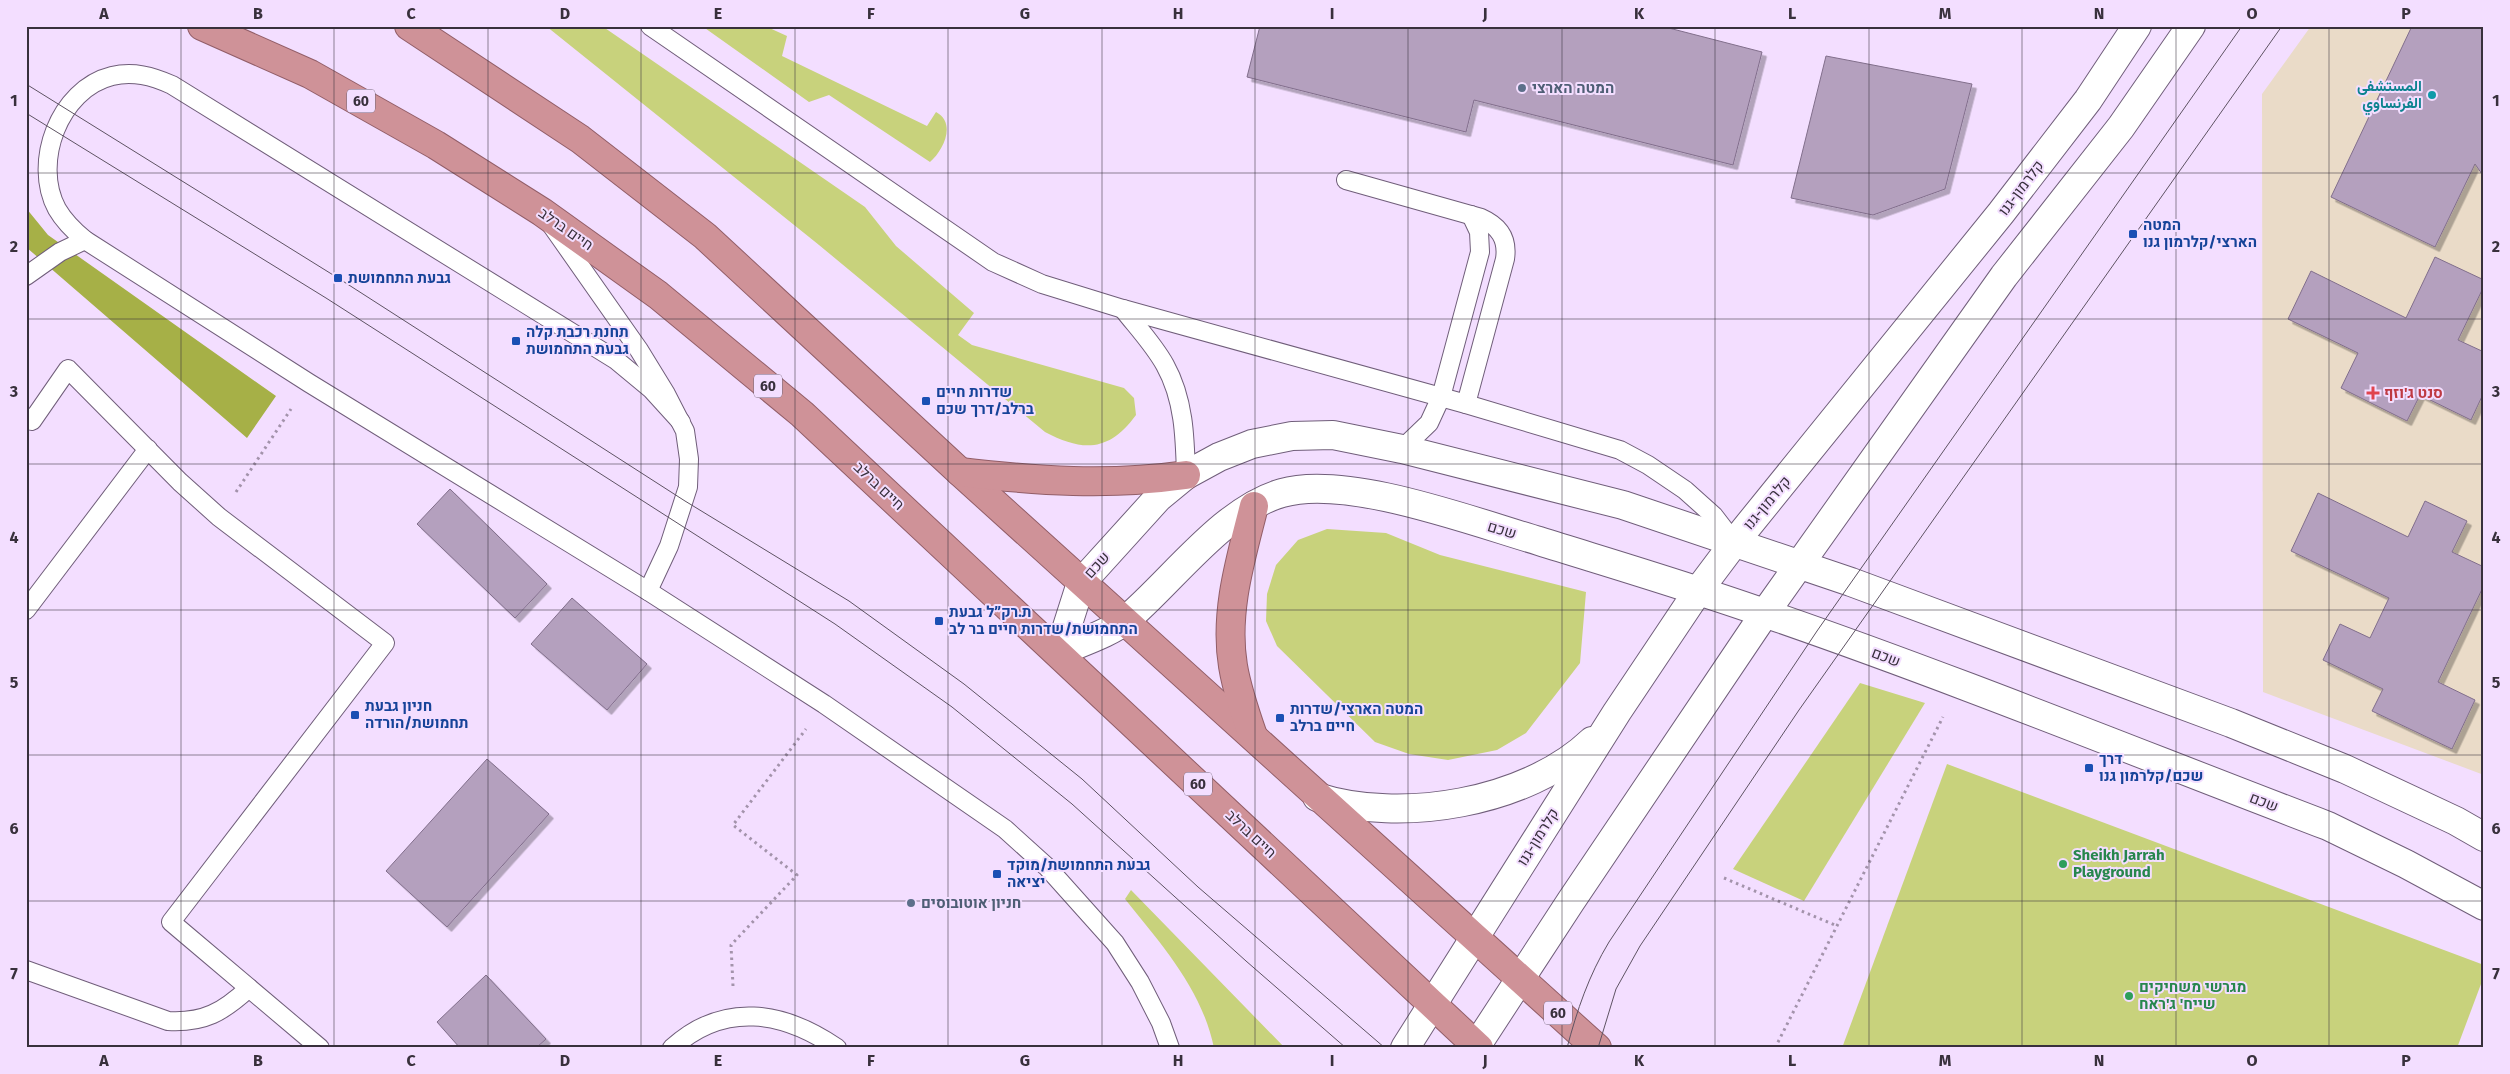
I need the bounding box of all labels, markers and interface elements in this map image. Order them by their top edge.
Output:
text: A [98,4,109,23]
text: B [253,4,263,23]
text: C [406,4,416,23]
text: D [560,4,570,23]
text: E [714,4,722,23]
text: F [867,4,875,23]
text: G [1020,4,1030,23]
text: H [1173,4,1183,23]
text: I [1330,4,1334,23]
text: J [1481,4,1488,23]
text: K [1634,4,1645,23]
text: L [1788,4,1796,23]
text: M [1939,4,1952,23]
text: N [2094,4,2104,23]
text: O [2246,4,2258,23]
text: P [2401,4,2411,23]
place label: المستشفى الفرنساوي [2357,77,2422,116]
place label: המטה הארצי [1532,79,1614,97]
marker: המטה הארצי [1516,82,1528,94]
marker: المستشفى الفرنساوي [2426,89,2438,101]
road number: 60 [347,90,375,112]
text: 1 [10,91,18,110]
text: 1 [2492,91,2500,110]
street label: קלרמון-גנו [1994,157,2048,219]
street label: חיים ברלב [535,204,597,254]
place label: המטה הארצי/קלרמון גנו [2143,216,2257,251]
marker: המטה הארצי/קלרמון גנו [2127,228,2139,240]
text: 2 [10,237,18,256]
text: 2 [2492,237,2500,256]
place label: גבעת התחמושת [348,269,451,287]
marker: גבעת התחמושת [332,272,344,284]
place label: תחנת רכבת קלה גבעת התחמושת [526,323,629,358]
marker: תחנת רכבת קלה גבעת התחמושת [510,335,522,347]
road number: 60 [754,374,782,398]
text: 3 [9,382,18,401]
text: 3 [2491,382,2500,401]
place label: שדרות חיים ברלב/דרך שכם [936,383,1034,418]
place label: סנט ג'וזף [2384,384,2443,402]
marker: סנט ג'וזף [2366,386,2380,400]
marker: שדרות חיים ברלב/דרך שכם [920,395,932,407]
street label: חיים ברלב [850,458,908,514]
street label: קלרמון-גנו [1739,473,1795,533]
street label: שכם [1485,517,1519,543]
text: 4 [9,528,19,547]
text: 4 [2491,528,2501,547]
street label: שכם [1080,548,1114,582]
place label: ת.רק״ל גבעת התחמושת/שדרות חיים בר לב [949,603,1138,638]
marker: ת.רק״ל גבעת התחמושת/שדרות חיים בר לב [933,615,945,627]
street label: שכם [1869,643,1903,671]
text: 5 [10,673,19,692]
text: 5 [2492,673,2501,692]
place label: חניון גבעת תחמושת/הורדה [365,697,468,732]
place label: המטה הארצי/שדרות חיים ברלב [1290,700,1423,735]
marker: חניון גבעת תחמושת/הורדה [349,709,361,721]
marker: המטה הארצי/שדרות חיים ברלב [1274,712,1286,724]
place label: דרך שכם/קלרמון גנו [2099,750,2203,785]
marker: דרך שכם/קלרמון גנו [2083,762,2095,774]
road number: 60 [1184,772,1212,796]
street label: שכם [2247,788,2281,816]
street label: קלרמון-גנו [1513,805,1563,869]
street label: חיים ברלב [1222,806,1280,862]
text: 6 [9,819,19,838]
text: 6 [2491,819,2501,838]
place label: Sheikh Jarrah Playground [2073,846,2165,881]
place label: גבעת התחמושת/מוקד יציאה [1007,856,1151,891]
marker: Sheikh Jarrah Playground [2057,858,2069,870]
marker: גבעת התחמושת/מוקד יציאה [991,868,1003,880]
place label: חניון אוטובוסים [921,894,1021,912]
marker: חניון אוטובוסים [905,897,917,909]
text: 7 [10,964,18,983]
text: 7 [2492,964,2500,983]
place label: מגרשי משחיקים שייח' ג'ראח [2139,978,2247,1013]
marker: מגרשי משחיקים שייח' ג'ראח [2123,990,2135,1002]
road number: 60 [1544,1001,1572,1024]
text: A [98,1051,109,1070]
text: B [253,1051,263,1070]
text: C [406,1051,416,1070]
text: D [560,1051,570,1070]
text: E [714,1051,722,1070]
text: F [867,1051,875,1070]
text: G [1020,1051,1030,1070]
text: H [1173,1051,1183,1070]
text: I [1330,1051,1334,1070]
text: J [1481,1051,1488,1070]
text: K [1634,1051,1645,1070]
text: L [1788,1051,1796,1070]
text: M [1939,1051,1952,1070]
text: N [2094,1051,2104,1070]
text: O [2246,1051,2258,1070]
text: P [2401,1051,2411,1070]

